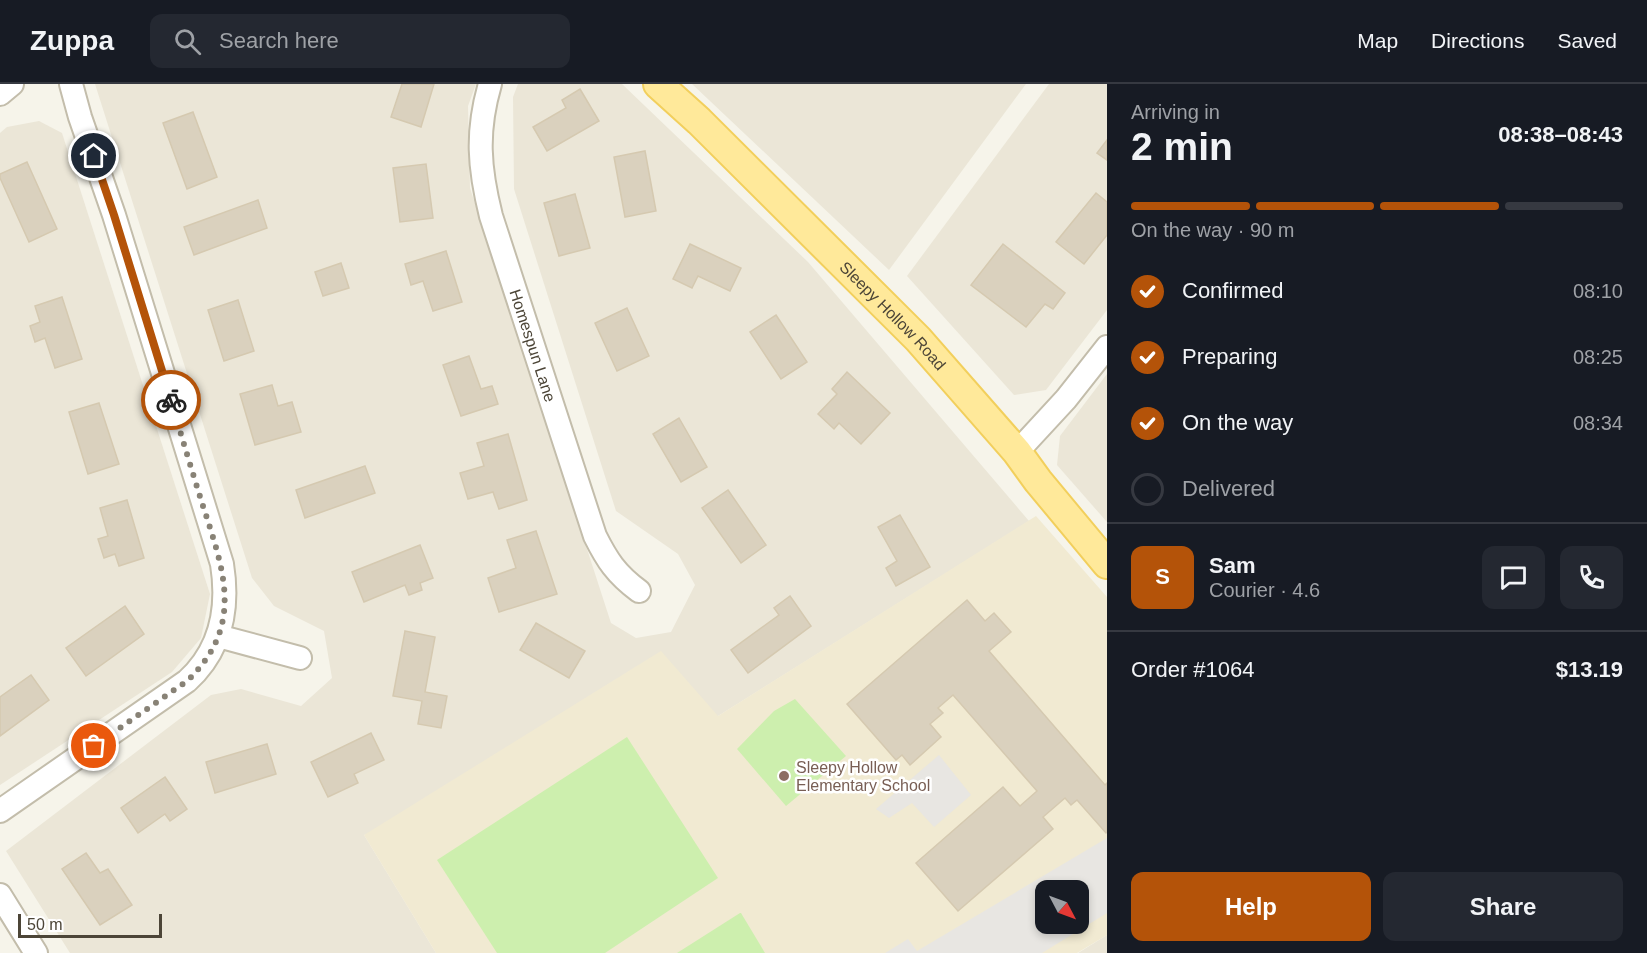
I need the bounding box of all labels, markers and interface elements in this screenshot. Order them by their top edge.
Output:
search box [150,14,570,68]
text: Zuppa [30,25,114,56]
icon: search [171,25,204,58]
text: Search here [219,28,339,53]
text: Map [1357,29,1398,52]
text: Directions [1431,29,1524,52]
text: Saved [1557,29,1617,52]
text: Arriving in [1131,101,1220,123]
text: 08:38–08:43 [1498,122,1623,147]
text: 2 min [1131,125,1233,168]
pin [68,130,119,181]
icon: home [77,139,110,172]
text: On the way · 90 m [1131,219,1294,241]
street label: Sleepy Hollow Road [837,258,949,373]
icon: check [1131,275,1164,308]
text: Confirmed [1182,278,1283,303]
text: 08:10 [1573,280,1623,302]
street label: Homespun Lane [507,287,559,404]
icon: check [1131,341,1164,374]
text: Preparing [1182,344,1277,369]
text: 08:25 [1573,346,1623,368]
courier [141,370,201,430]
icon: bike [155,384,188,417]
icon: check [1131,407,1164,440]
text: On the way [1182,410,1293,435]
text: 08:34 [1573,412,1623,434]
text: Delivered [1182,476,1275,501]
button: chat [1482,546,1545,609]
button: phone [1560,546,1623,609]
text: Sam [1209,553,1255,578]
text: S [1155,564,1170,589]
text: Courier · 4.6 [1209,579,1320,601]
text: Order #1064 [1131,657,1255,682]
text: $13.19 [1556,657,1623,682]
pin [68,720,119,771]
icon: bag [77,729,110,762]
place label: Sleepy Hollow Elementary School [796,759,930,794]
marker: Sleepy Hollow Elementary School [777,769,791,783]
button: Help [1131,872,1371,941]
button: Share [1383,872,1623,941]
north arrow [1035,880,1089,934]
map controls [1035,880,1089,934]
scale bar [18,911,162,938]
text: 50 m [27,916,63,933]

